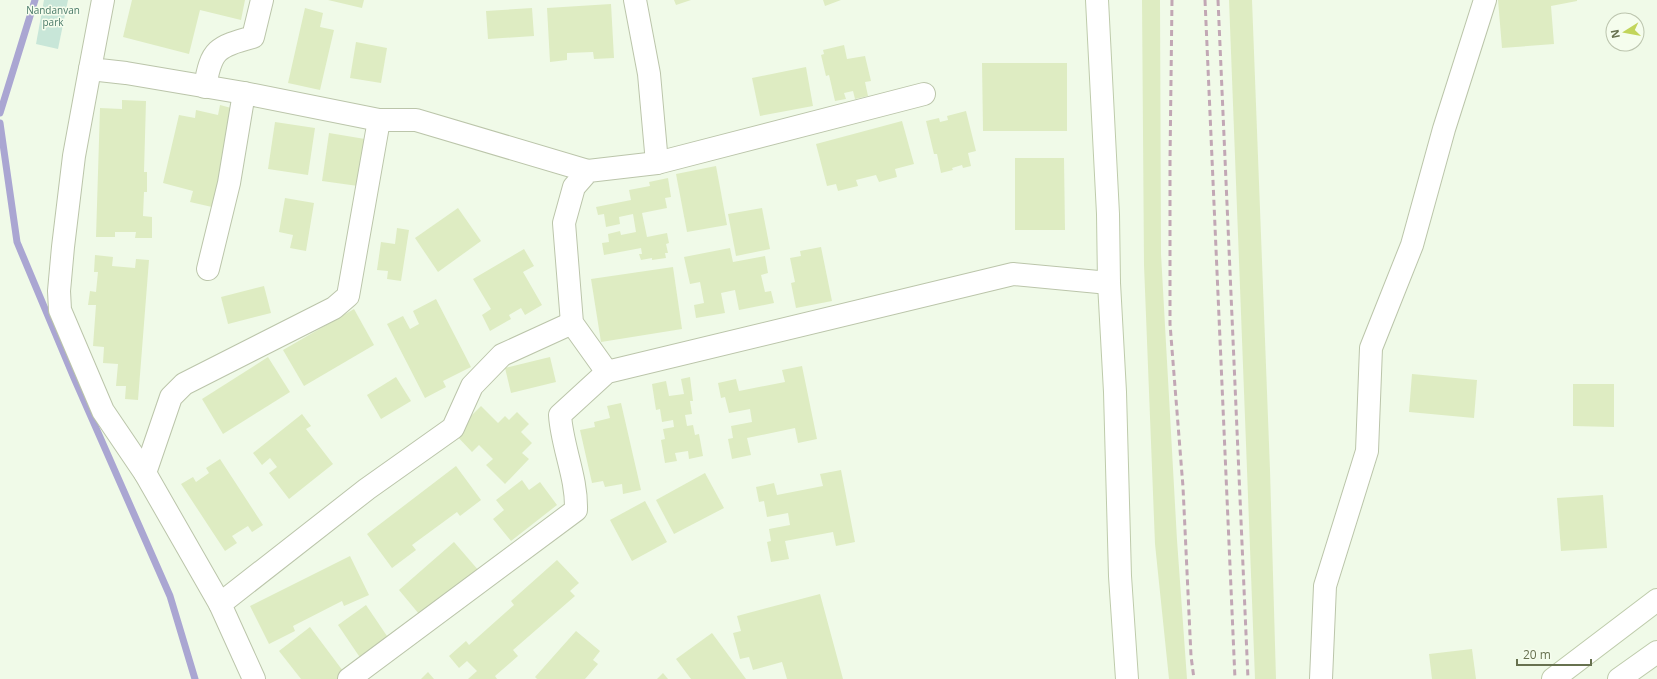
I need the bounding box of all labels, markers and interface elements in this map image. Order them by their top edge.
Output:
park label: Nandanvan park [26,3,80,29]
north arrow [1605,12,1645,52]
text: N [1606,28,1623,40]
scale bar [1517,641,1591,667]
text: 20 m [1523,646,1551,663]

